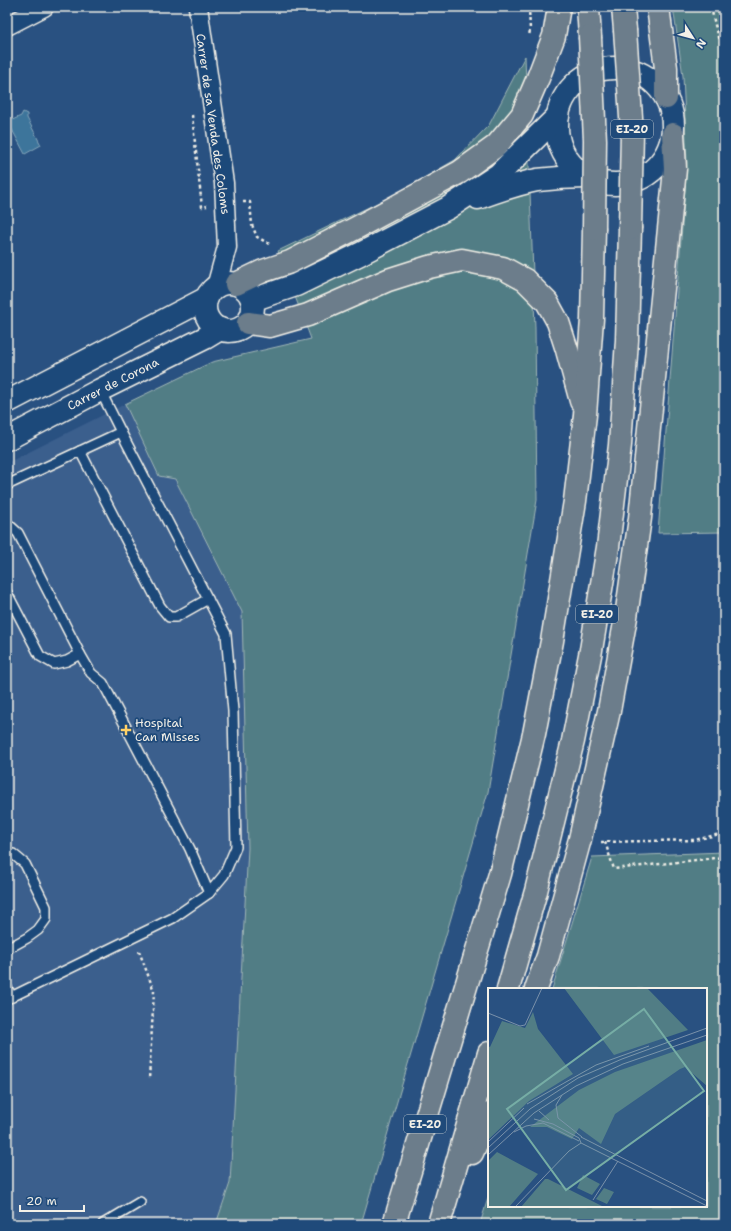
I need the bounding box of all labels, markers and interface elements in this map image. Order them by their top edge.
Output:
north arrow [673,18,713,58]
street label: Carrer de sa Venda des Coloms [192,33,234,216]
text: N [692,36,709,52]
road number: EI-20 [611,120,653,138]
street label: Carrer de Corona [64,354,162,414]
road number: EI-20 [576,605,618,623]
place label: Hospital Can Misses [135,715,200,745]
marker: Hospital Can Misses [120,724,132,736]
inset map [488,988,707,1207]
road number: EI-20 [404,1115,446,1133]
scale bar [20,1187,84,1213]
text: 20 m [26,1193,57,1209]

